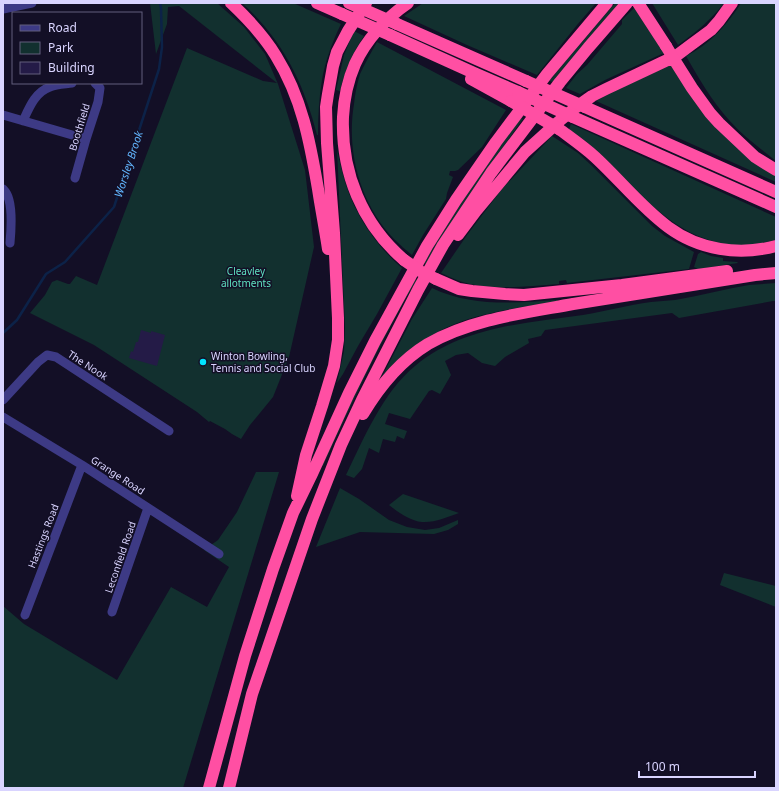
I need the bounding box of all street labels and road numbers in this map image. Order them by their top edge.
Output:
street label: Boothfield [65,102,93,152]
street label: The Nook [65,347,111,383]
street label: Grange Road [88,452,148,498]
street label: Hastings Road [24,502,62,570]
street label: Leconfield Road [101,519,139,595]

